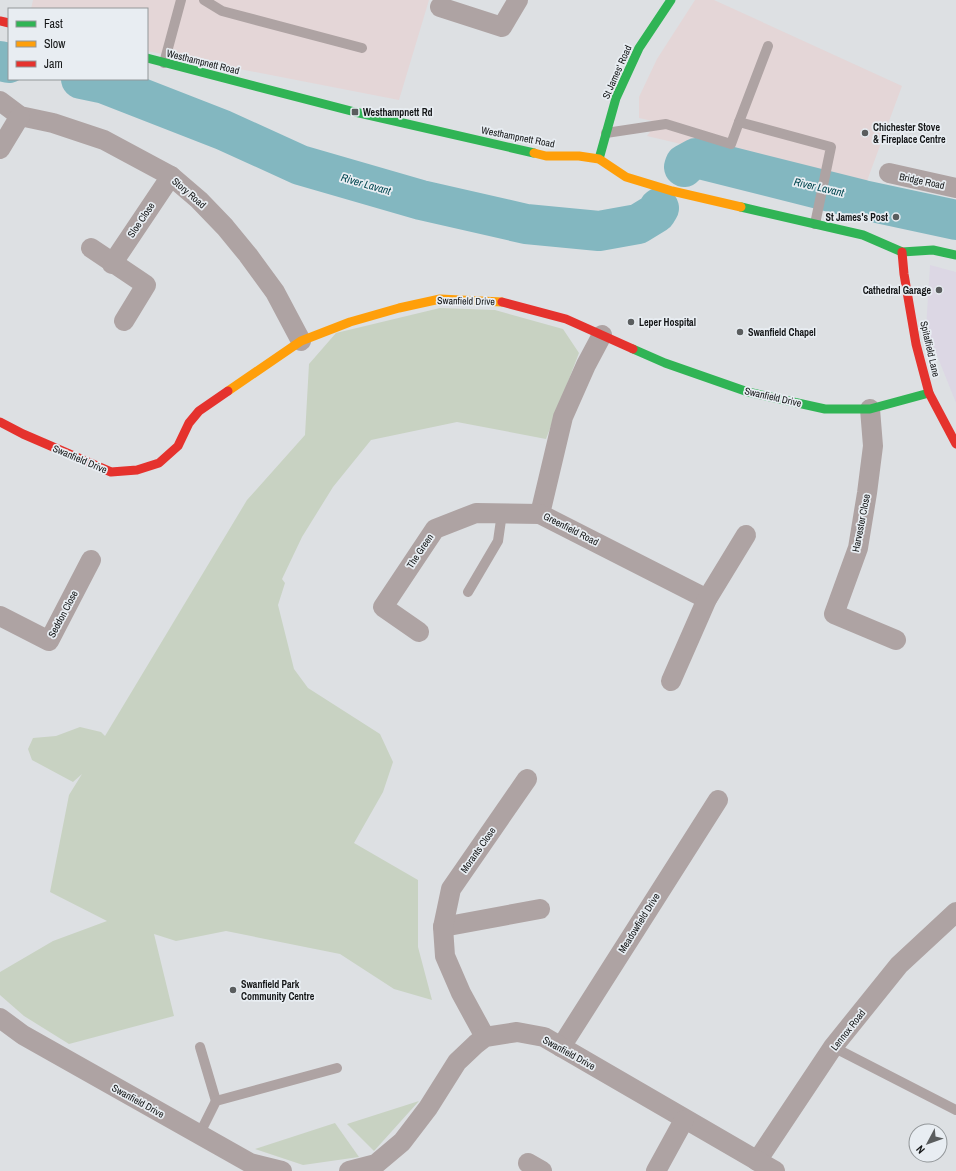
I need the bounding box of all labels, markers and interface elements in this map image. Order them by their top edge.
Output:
legend [8,8,148,80]
text: Fast [44,16,63,32]
text: Slow [44,36,66,52]
street label: St James' Road [599,43,635,101]
street label: Westhampnett Road [165,47,241,77]
text: Jam [44,56,63,72]
place label: Westhampnett Rd [363,106,433,119]
marker: Westhampnett Rd [350,107,360,117]
place label: Chichester Stove & Fireplace Centre [873,121,946,146]
street label: Westhampnett Road [480,123,556,151]
marker: Chichester Stove & Fireplace Centre [860,128,870,138]
water label: River Lavant [339,170,393,198]
street label: Bridge Road [898,170,946,192]
water label: River Lavant [793,174,846,200]
street label: Story Road [169,175,209,211]
street label: Sloe Close [125,200,158,240]
place label: St James's Post [825,211,888,224]
marker: St James's Post [891,212,901,222]
place label: Cathedral Garage [863,284,931,297]
marker: Cathedral Garage [934,285,944,295]
street label: Swanfield Drive [437,294,495,308]
place label: Leper Hospital [639,316,696,329]
marker: Leper Hospital [626,317,636,327]
street label: Spitalfield Lane [917,320,943,379]
place label: Swanfield Chapel [748,326,816,339]
marker: Swanfield Chapel [735,327,745,337]
street label: Swanfield Drive [743,384,803,410]
street label: Swanfield Drive [51,442,110,476]
street label: Harvester Close [849,492,873,553]
street label: Greenfield Road [541,510,601,548]
street label: The Green [404,531,436,571]
street label: Seddon Close [45,588,81,640]
street label: Morants Close [458,824,499,875]
street label: Meadowfield Drive [615,890,663,955]
place label: Swanfield Park Community Centre [241,978,315,1003]
marker: Swanfield Park Community Centre [228,985,238,995]
street label: Lennox Road [828,1007,868,1053]
street label: Swanfield Drive [541,1033,598,1073]
street label: Swanfield Drive [110,1081,167,1121]
north arrow [908,1123,948,1163]
text: N [913,1143,928,1157]

